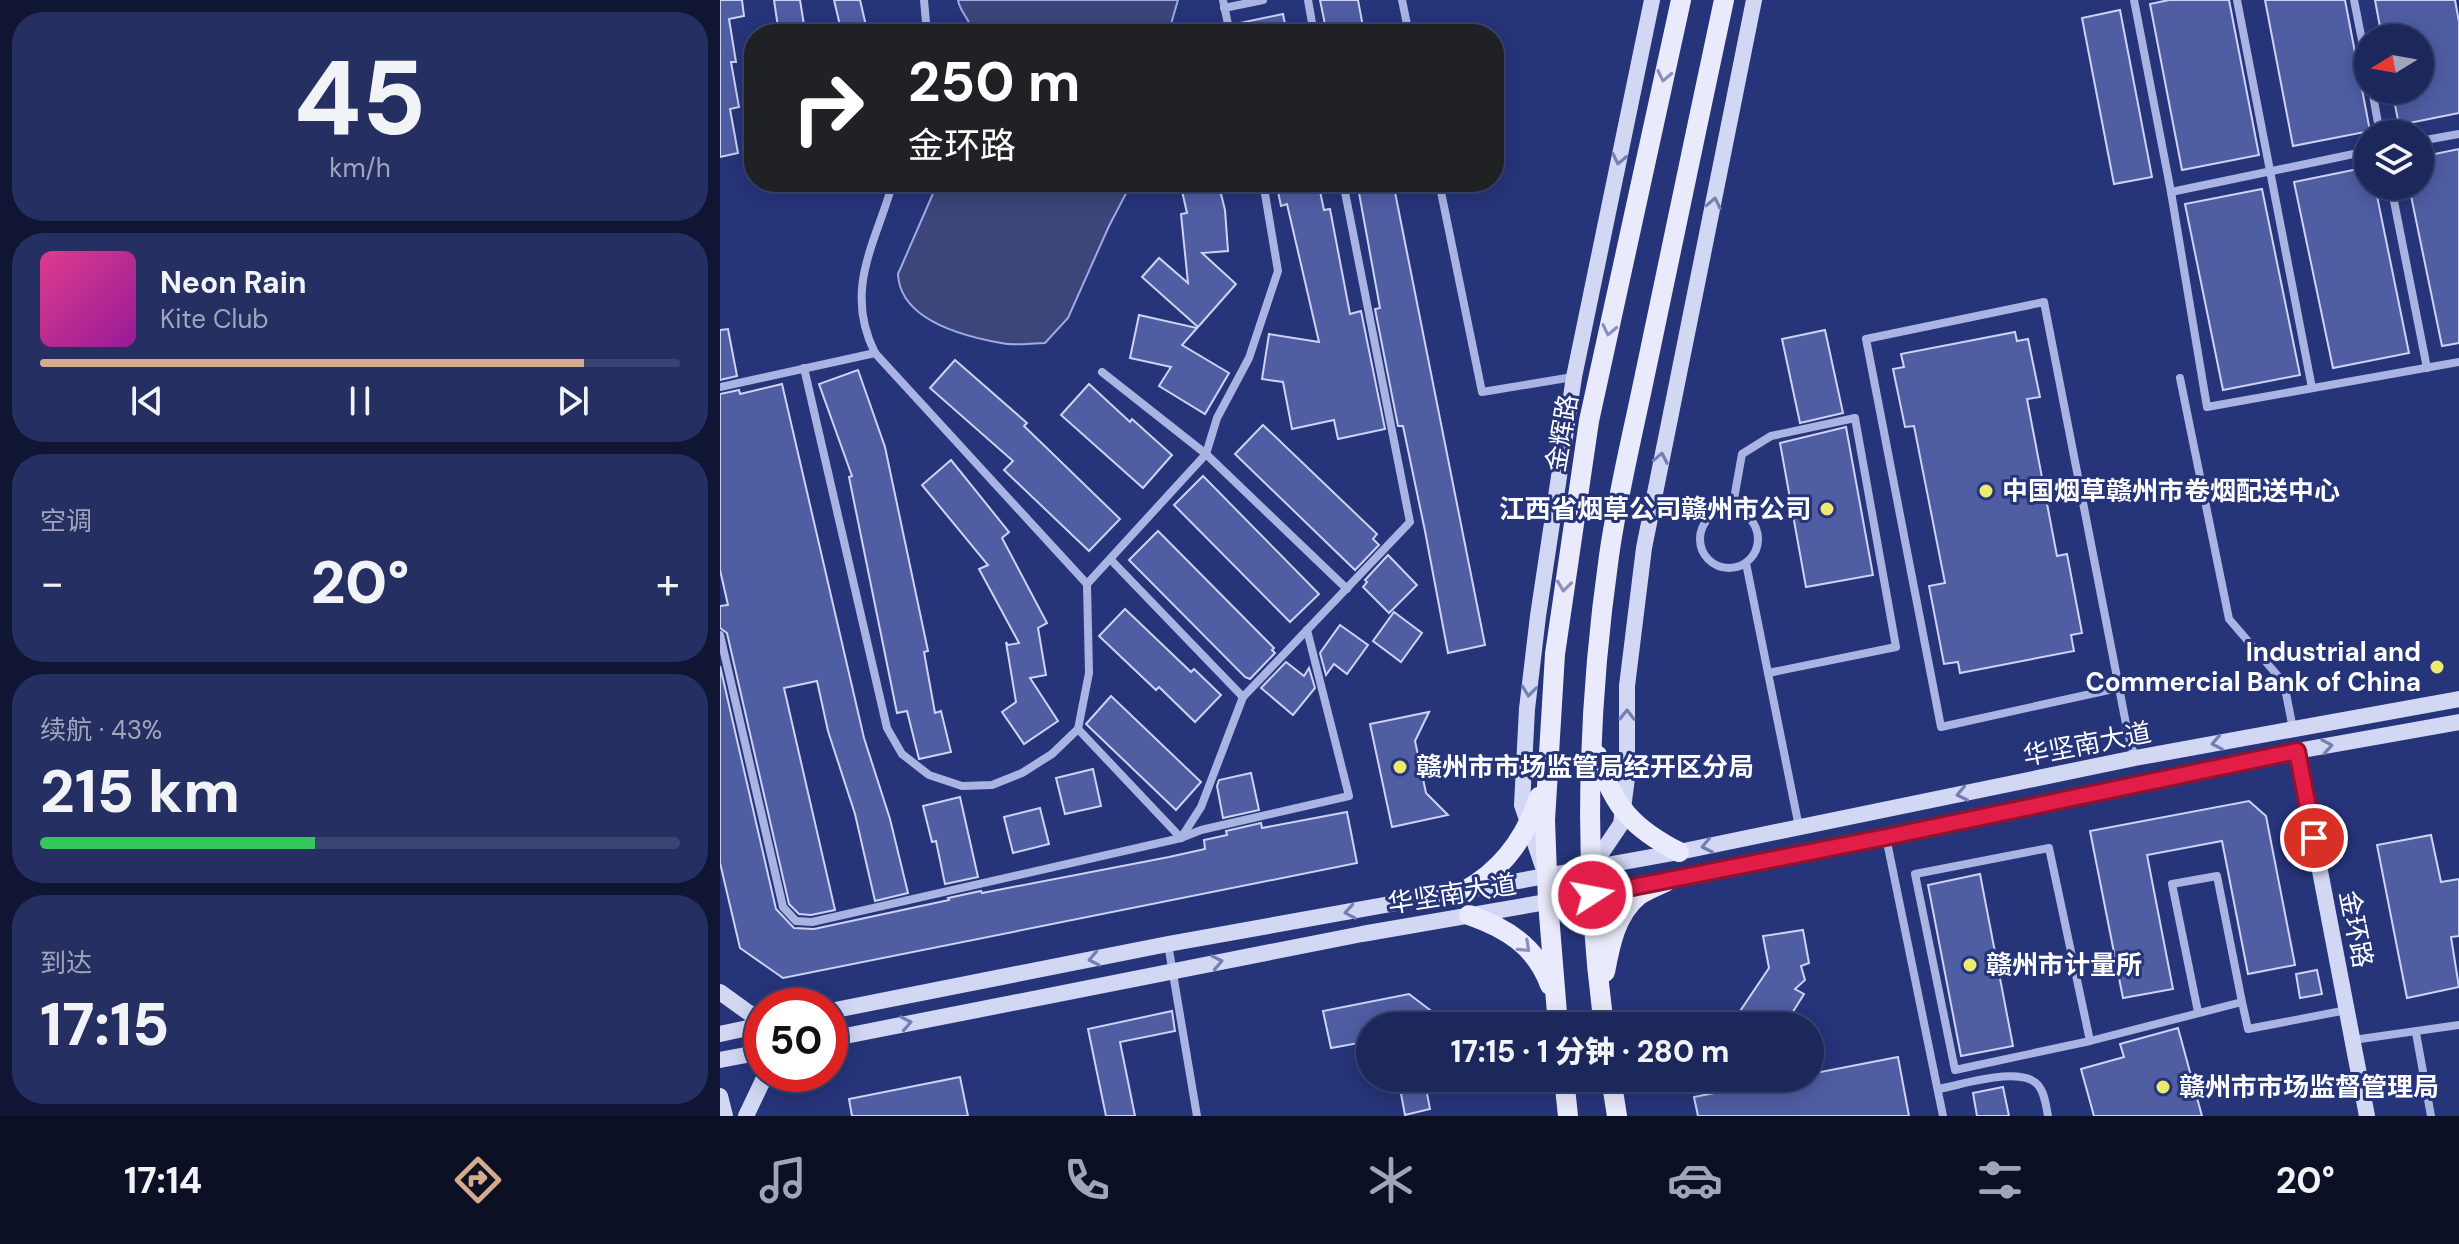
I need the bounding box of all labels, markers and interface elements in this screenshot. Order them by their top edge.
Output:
north arrow [2354,24,2434,104]
map controls [2354,24,2434,200]
text: 45 [294,31,426,166]
text: 250 m [908,45,1080,118]
icon: right [776,56,880,160]
one-way arrow [1656,69,1673,83]
button: layers [2354,120,2434,200]
text: 金环路 [908,122,1016,169]
text: km/h [329,151,391,185]
one-way arrow [1611,151,1628,165]
one-way arrow [1704,196,1721,210]
text: Neon Rain [160,263,306,302]
text: Kite Club [160,302,269,336]
one-way arrow [1601,323,1618,337]
icon: previous [125,379,169,423]
icon: pause [338,379,382,423]
icon: next [551,379,595,423]
street label: 金辉路 [1538,392,1586,474]
one-way arrow [1652,451,1669,465]
place label: 中国烟草赣州市卷烟配送中心 [2002,474,2340,508]
marker: 中国烟草赣州市卷烟配送中心 [1977,482,1995,500]
place label: 江西省烟草公司赣州市公司 [1499,492,1811,526]
marker: 江西省烟草公司赣州市公司 [1818,500,1836,518]
text: 空调 [40,504,92,538]
text: 20° [311,543,409,622]
text: − [40,554,64,612]
text: + [656,554,680,612]
one-way arrow [1556,579,1573,593]
place label: Industrial and Commercial Bank of China [2085,635,2421,699]
marker: Industrial and Commercial Bank of China [2428,658,2446,676]
one-way arrow [1521,685,1538,698]
one-way arrow [1618,708,1636,721]
text: 续航 · 43% [40,713,162,747]
street label: 华坚南大道 [2020,715,2154,773]
one-way arrow [2211,734,2224,751]
one-way arrow [2320,738,2334,755]
place label: 赣州市市场监管局经开区分局 [1416,750,1754,784]
text: 215 km [40,752,240,831]
marker: 赣州市市场监管局经开区分局 [1391,758,1409,776]
one-way arrow [1956,785,1969,802]
pin [2280,804,2348,872]
icon: arrive [2292,816,2336,860]
one-way arrow [1701,837,1714,854]
position arrow [1550,853,1634,937]
street label: 华坚南大道 [1385,867,1519,921]
street label: 金环路 [2332,887,2380,971]
one-way arrow [1343,902,1356,919]
one-way arrow [1516,937,1531,951]
text: 到达 [40,946,92,980]
place label: 赣州市计量所 [1986,948,2142,982]
one-way arrow [1087,949,1101,966]
one-way arrow [1210,955,1223,972]
marker: 赣州市计量所 [1961,956,1979,974]
text: 17:15 [40,985,169,1064]
speed limit sign: 50 [744,988,848,1092]
one-way arrow [900,1016,913,1033]
text: 17:15 · 1 分钟 · 280 m [1451,1032,1729,1071]
place label: 赣州市市场监督管理局 [2179,1070,2439,1104]
marker: 赣州市市场监督管理局 [2154,1078,2172,1096]
icon: directions [450,1152,506,1208]
icon: music [755,1152,811,1208]
icon: phone [1059,1152,1115,1208]
icon: climate [1363,1152,1419,1208]
icon: car [1667,1152,1723,1208]
icon: filters [1972,1152,2028,1208]
text: 17:14 [124,1157,202,1204]
text: 20° [2276,1157,2335,1204]

